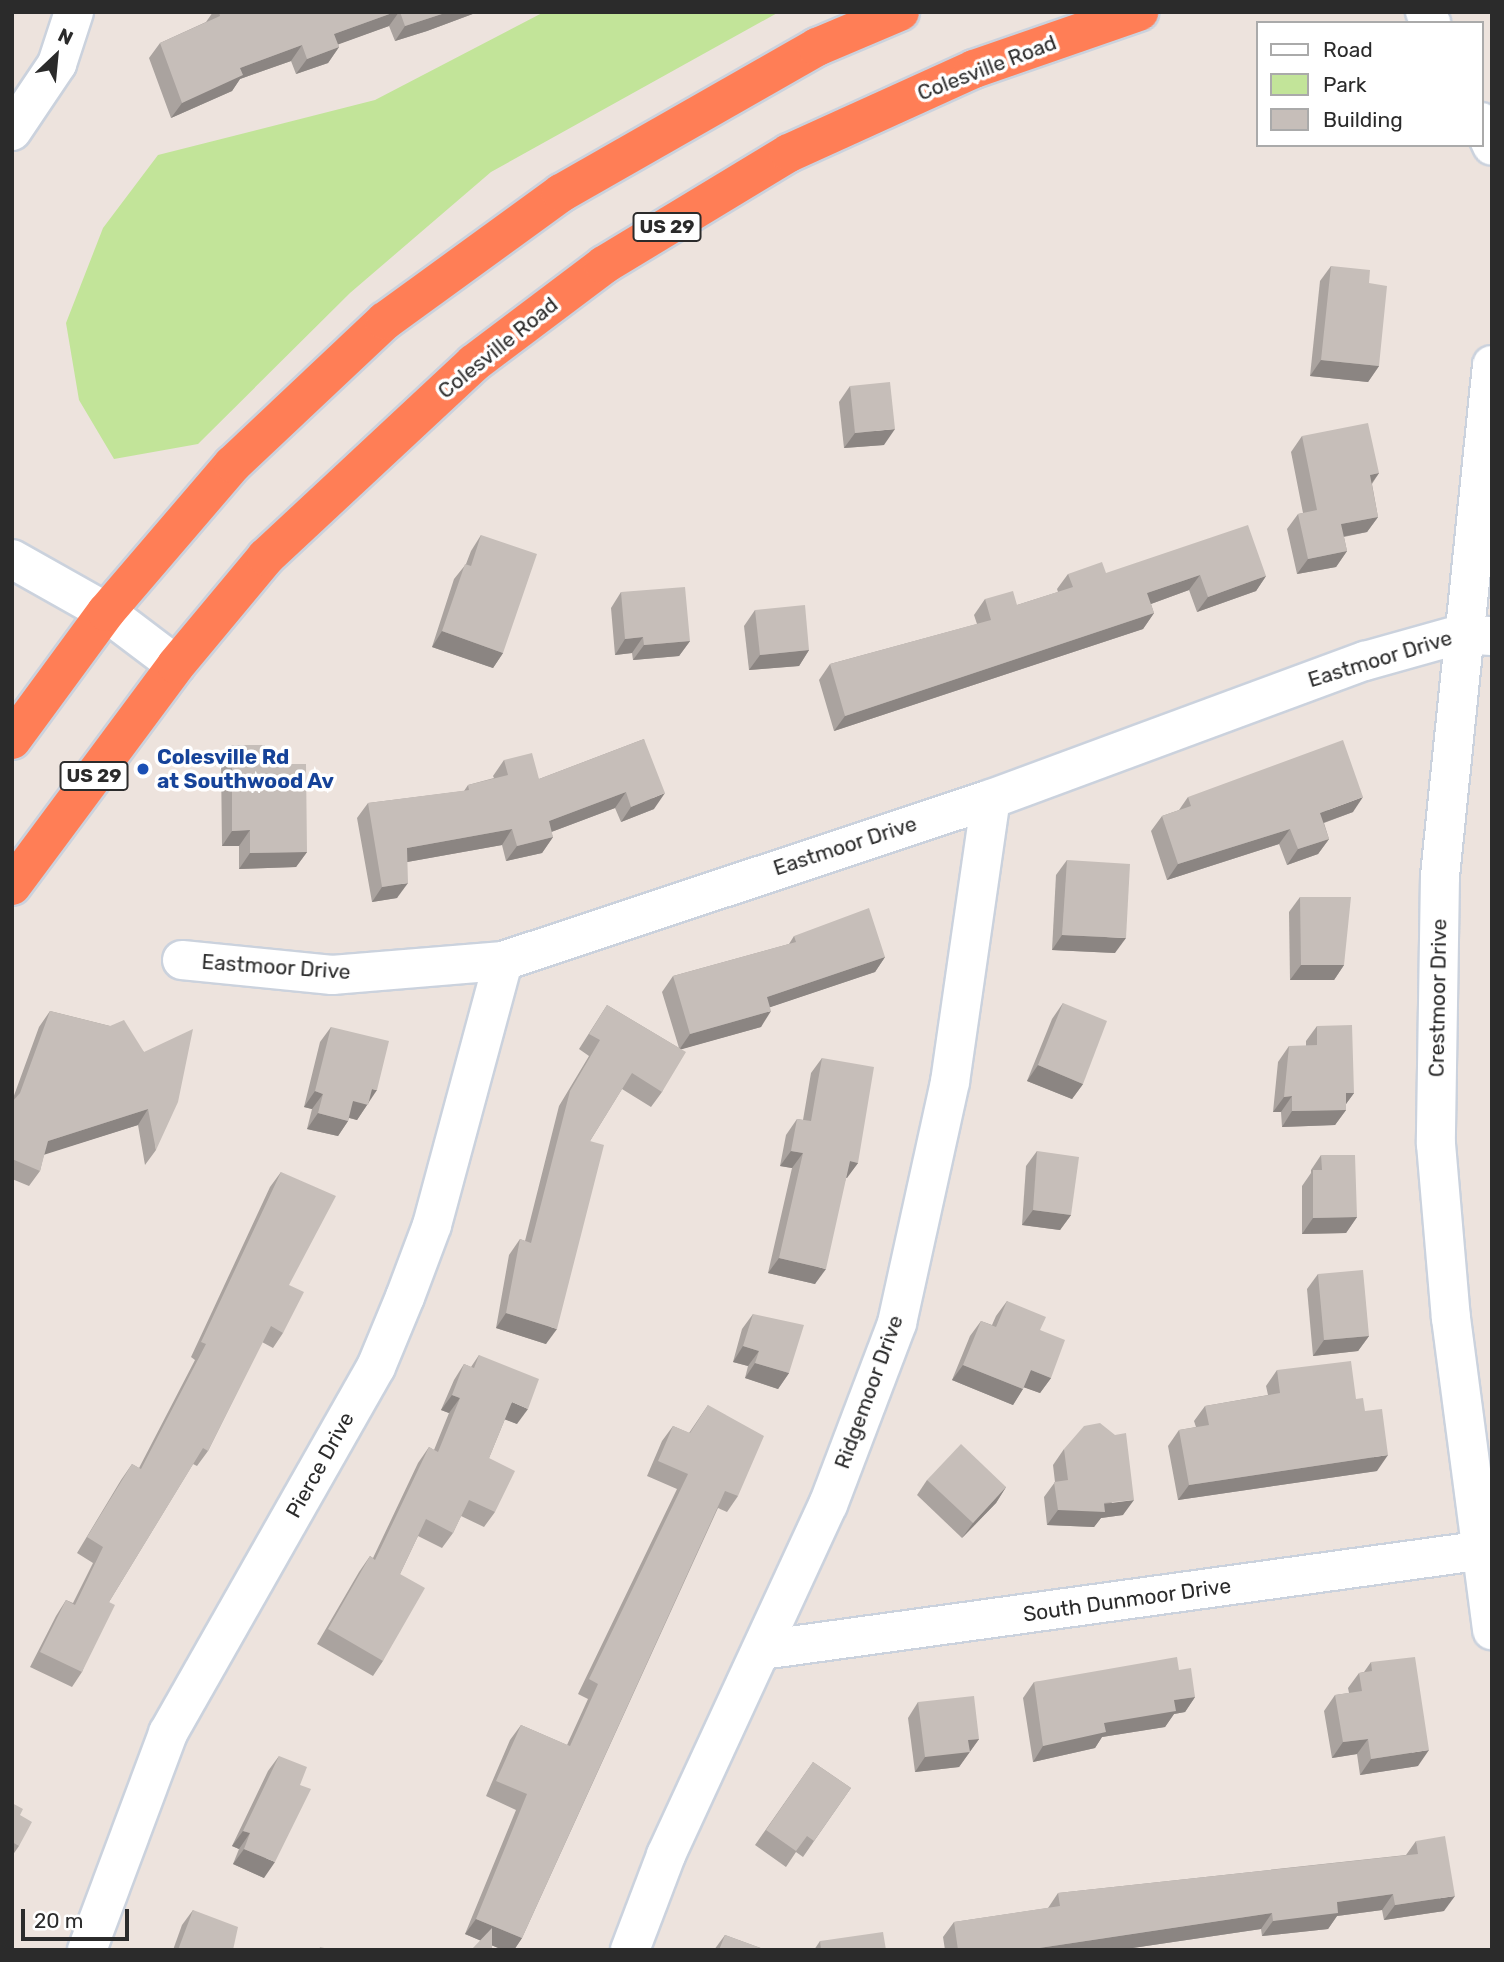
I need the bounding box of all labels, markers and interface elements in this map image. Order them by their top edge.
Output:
north arrow [21,21,91,91]
legend [1256,21,1483,147]
text: N [54,23,77,50]
street label: Colesville Road [914,30,1060,106]
text: Road [1323,37,1373,62]
text: Park [1323,72,1367,97]
text: Building [1323,107,1403,132]
road number: US 29 [632,212,702,243]
street label: Colesville Road [433,292,563,404]
street label: Eastmoor Drive [1305,625,1455,693]
place label: Colesville Rd at Southwood Av [157,744,334,794]
road number: US 29 [59,761,129,792]
marker: Colesville Rd at Southwood Av [135,761,151,777]
street label: Eastmoor Drive [770,811,920,881]
street label: Crestmoor Drive [1424,918,1452,1078]
street label: Eastmoor Drive [200,949,352,985]
street label: Ridgemoor Drive [829,1312,909,1472]
street label: Pierce Drive [281,1408,359,1522]
street label: South Dunmoor Drive [1021,1573,1233,1627]
scale bar [24,1896,133,1940]
text: 20 m [34,1908,83,1933]

